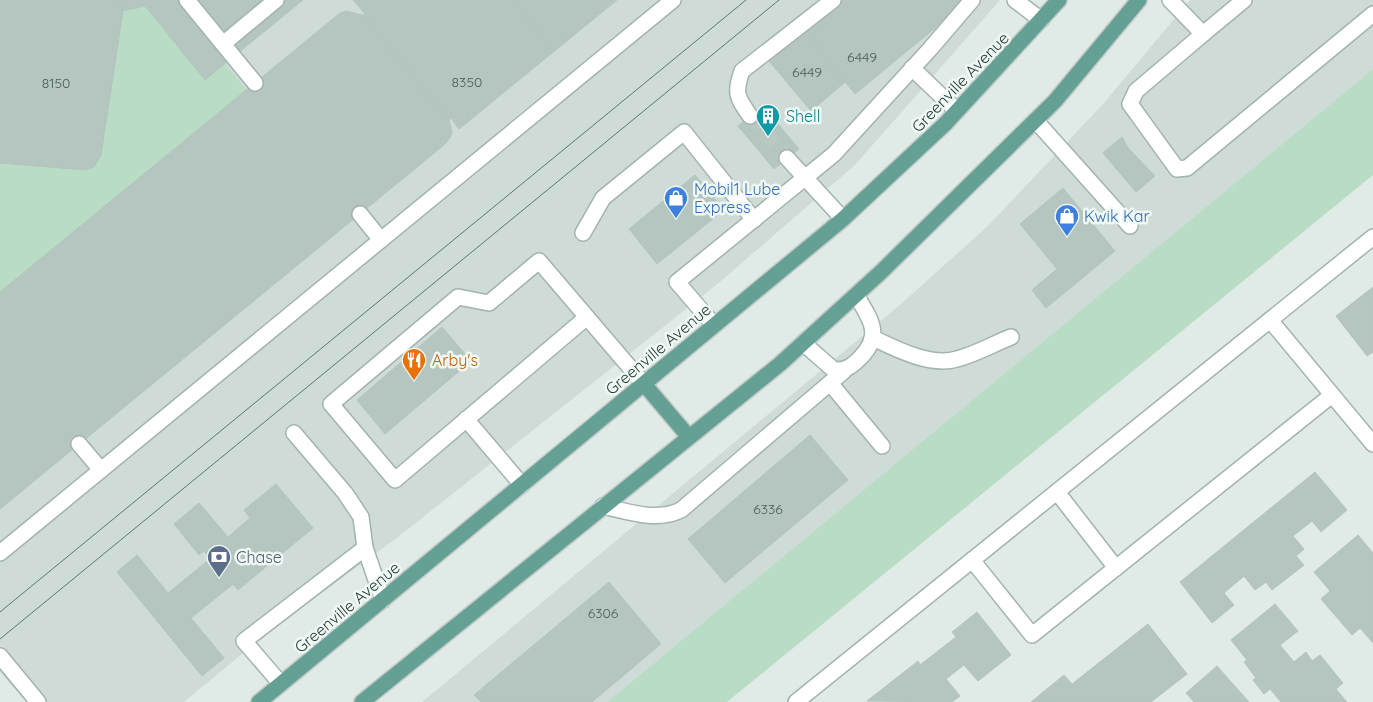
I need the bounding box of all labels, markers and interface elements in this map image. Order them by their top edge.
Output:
street label: Greenville Avenue [907,28,1013,136]
house number: 6449 [847,48,877,66]
house number: 6449 [792,63,822,81]
house number: 8350 [452,73,482,91]
house number: 8150 [42,74,70,92]
building icon: Shell [755,103,781,137]
place label: Shell [786,106,820,126]
place label: Mobil1 Lube Express [694,179,780,217]
shop icon: Mobil1 Lube Express [663,185,689,219]
shop icon: Kwik Kar [1054,203,1080,237]
place label: Kwik Kar [1084,206,1150,226]
street label: Greenville Avenue [601,299,715,399]
restaurant icon: Arby's [401,347,427,381]
place label: Arby's [432,350,478,370]
house number: 6336 [753,500,783,518]
bank icon: Chase [206,544,232,578]
place label: Chase [236,547,282,567]
street label: Greenville Avenue [290,557,404,657]
house number: 6306 [588,604,619,622]

